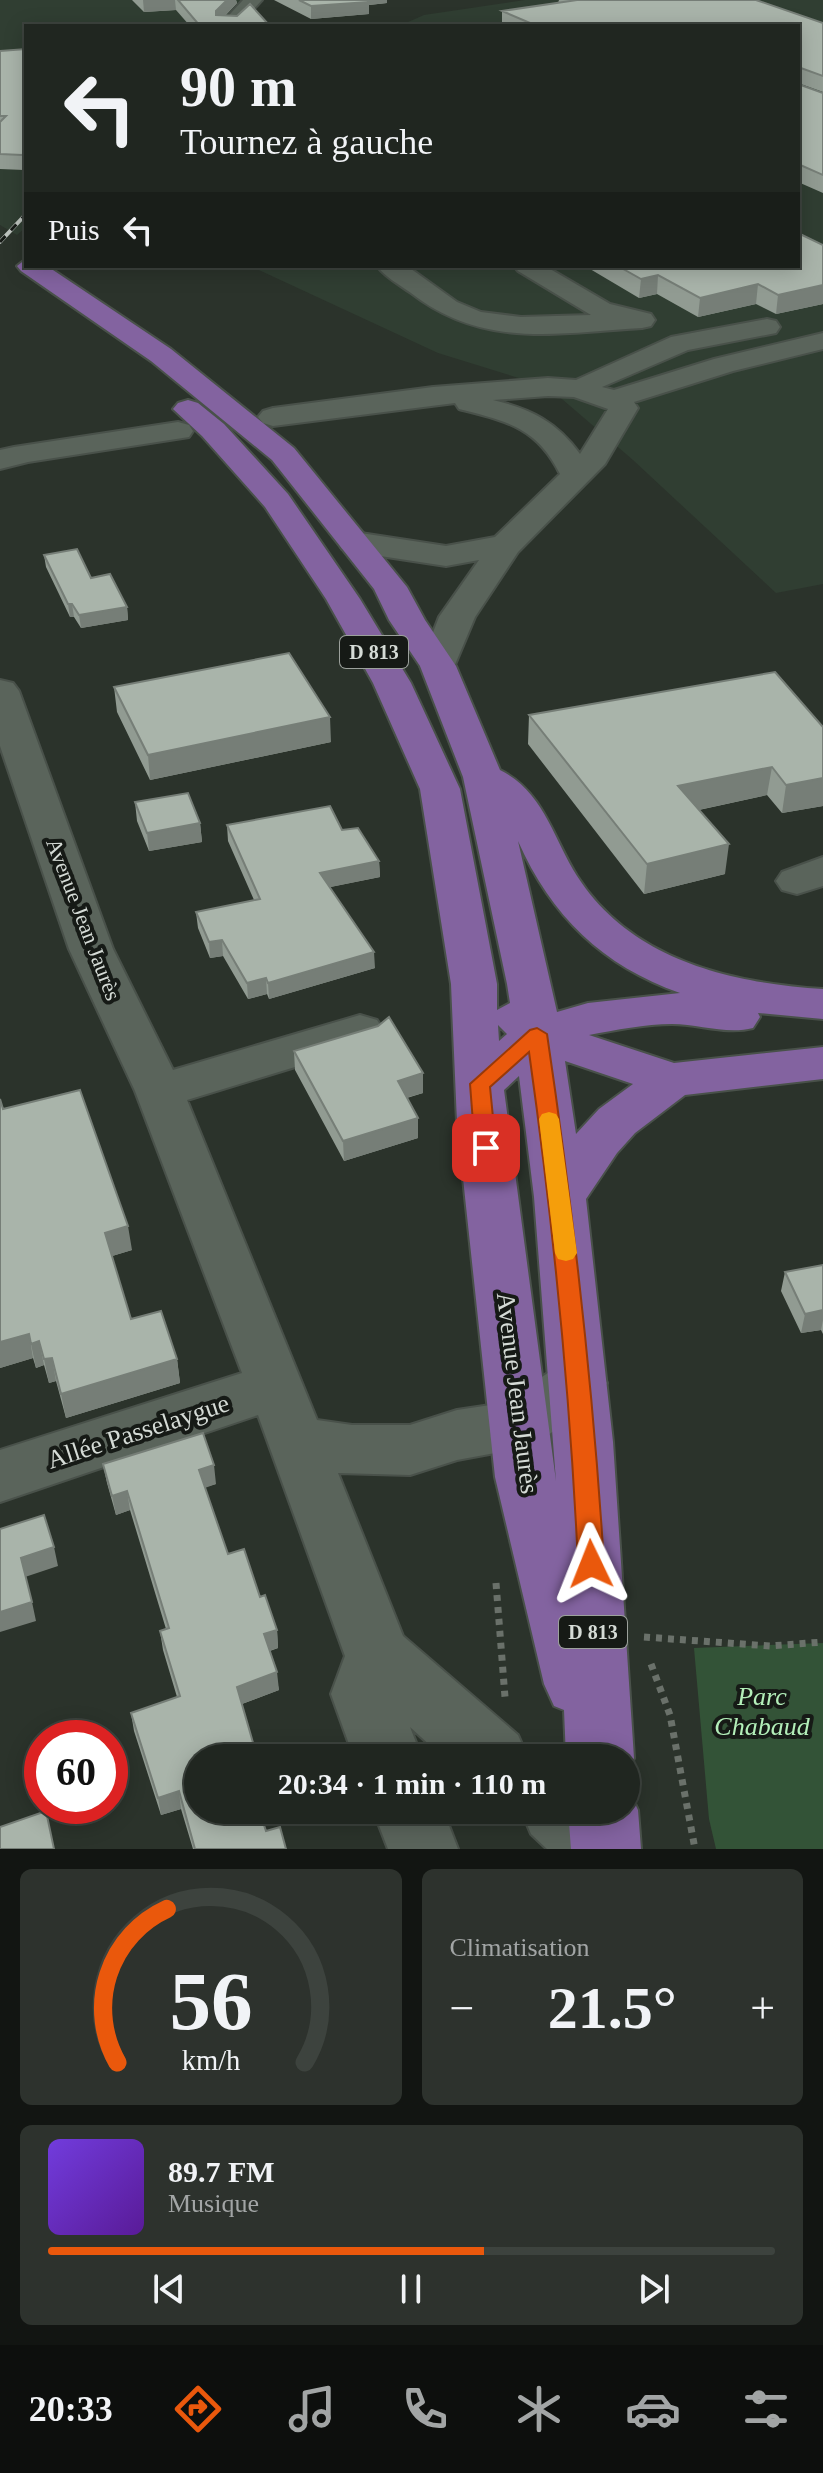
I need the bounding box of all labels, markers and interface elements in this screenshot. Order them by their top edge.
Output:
icon: left [48,56,152,160]
text: 90 m [180,56,297,118]
text: Tournez à gauche [180,122,433,162]
icon: left [116,208,160,252]
text: Puis [48,213,100,246]
road number: D 813 [340,636,408,668]
street label: Avenue Jean Jaurès [41,834,126,1004]
pin [452,1114,520,1182]
icon: arrive [464,1126,508,1170]
street label: Avenue Jean Jaurès [491,1290,544,1496]
street label: Allée Passelaygue [43,1388,233,1475]
position arrow [549,1522,633,1606]
road number: D 813 [559,1616,627,1648]
park label: Parc Chabaud [714,1682,811,1741]
speed limit sign: 60 [24,1720,128,1824]
text: 20:34 · 1 min · 110 m [278,1767,546,1800]
text: Climatisation [450,1933,590,1962]
text: 56 [169,1955,252,2047]
text: 21.5° [548,1975,677,2041]
text: − [450,1984,474,2033]
text: + [750,1984,775,2033]
text: km/h [181,2045,240,2076]
text: 89.7 FM [168,2155,275,2188]
text: Musique [168,2189,259,2218]
icon: previous [147,2267,191,2311]
icon: pause [389,2267,433,2311]
icon: next [632,2267,676,2311]
icon: directions [170,2381,226,2437]
icon: music [284,2381,340,2437]
icon: phone [397,2381,453,2437]
icon: climate [511,2381,567,2437]
icon: car [625,2381,681,2437]
icon: filters [738,2381,794,2437]
text: 20:33 [29,2389,113,2429]

